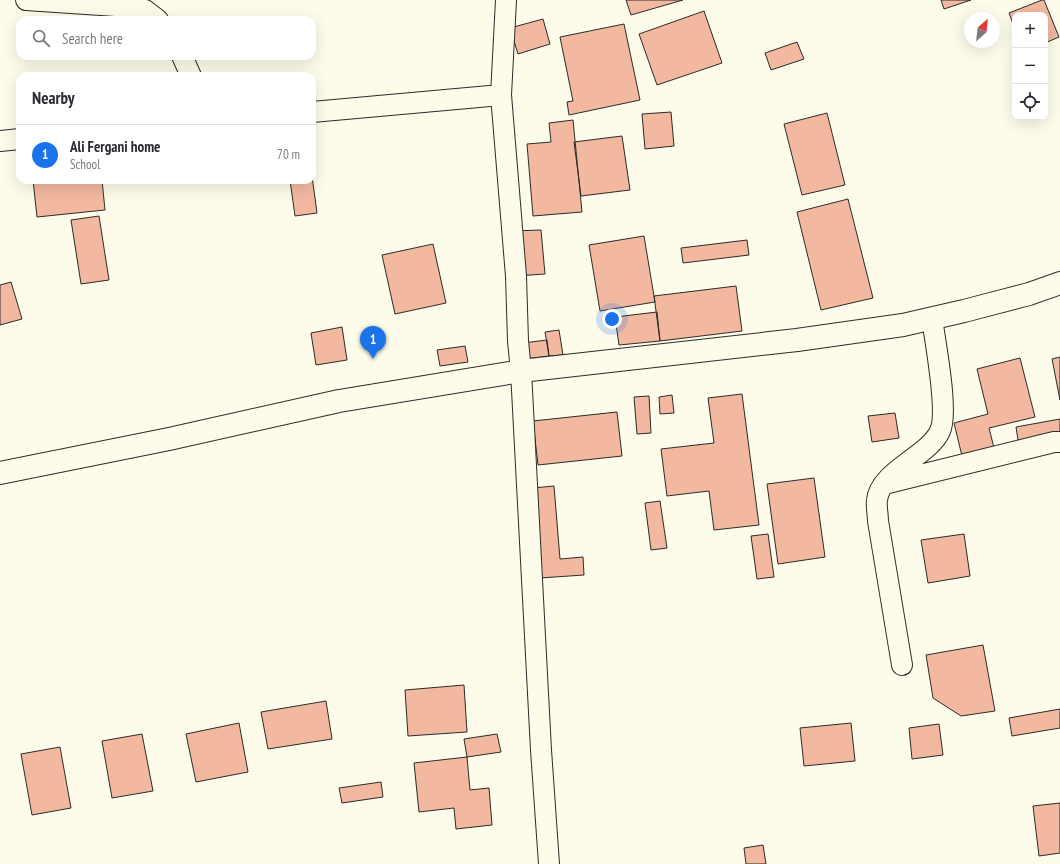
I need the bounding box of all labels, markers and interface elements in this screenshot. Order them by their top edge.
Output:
north arrow [964,12,1000,48]
map controls [1012,12,1048,120]
button: + [1012,12,1048,48]
search box [16,16,316,60]
icon: search [30,27,52,49]
text: Search here [62,29,123,48]
button: − [1012,48,1048,84]
button: locate [1012,84,1048,120]
text: Nearby [32,87,75,109]
text: Ali Fergani home [70,137,161,156]
text: 1 [42,146,48,163]
text: 70 m [277,146,300,163]
text: School [70,156,100,173]
your location [602,309,622,329]
pin: 1 [360,326,386,359]

